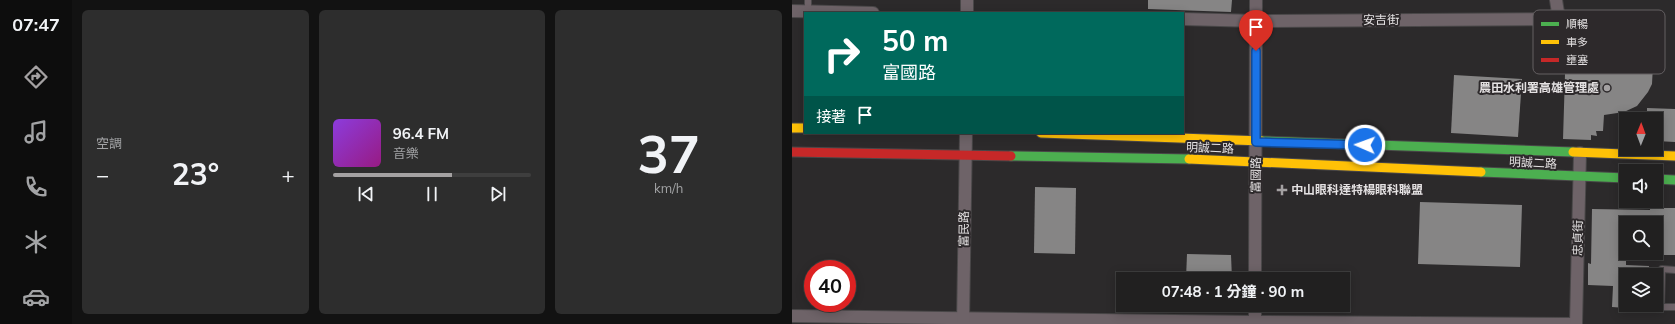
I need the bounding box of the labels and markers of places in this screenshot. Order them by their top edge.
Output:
pin [1239,10,1273,51]
place label: 農田水利署高雄管理處 [1479,80,1599,95]
marker: 農田水利署高雄管理處 [1602,83,1612,93]
place label: 中山眼科達特楊眼科聯盟 [1291,182,1423,197]
marker: 中山眼科達特楊眼科聯盟 [1276,184,1288,196]

